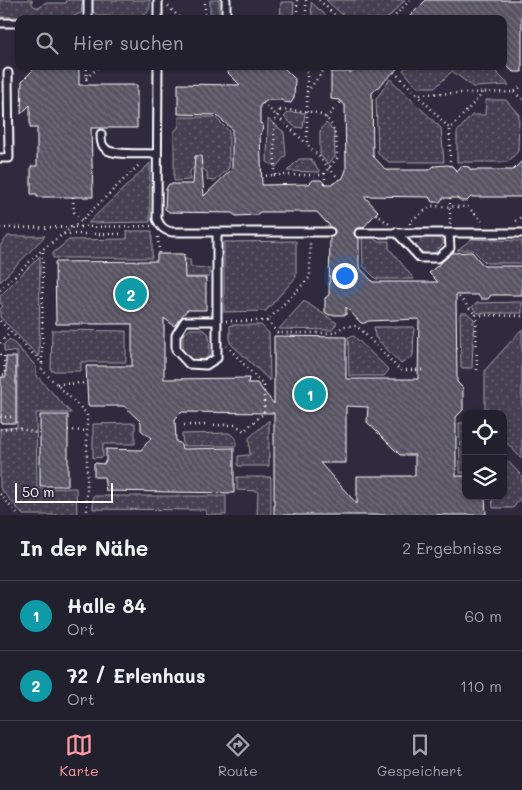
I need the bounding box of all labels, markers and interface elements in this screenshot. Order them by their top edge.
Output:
search box [15,15,507,70]
icon: search [33,29,61,57]
text: Hier suchen [73,30,184,55]
your location [332,263,358,289]
pin: 2 [115,275,147,313]
pin: 1 [294,375,326,413]
map controls [462,410,507,500]
button: locate [462,410,507,455]
button: layers [462,455,507,500]
scale bar [15,480,112,503]
text: 50 m [22,482,54,501]
text: In der Nähe [20,534,148,561]
text: 2 Ergebnisse [402,537,502,558]
text: Halle 84 [67,593,146,618]
text: 1 [32,605,40,626]
text: 60 m [465,605,502,626]
text: Ort [67,618,95,639]
text: 72 / Erlenhaus [67,663,206,688]
text: 2 [32,675,40,696]
text: 110 m [460,675,502,696]
text: Ort [67,688,95,709]
tab: Karte [60,731,99,780]
tab: Route [218,731,258,780]
tab: Gespeichert [377,731,462,780]

